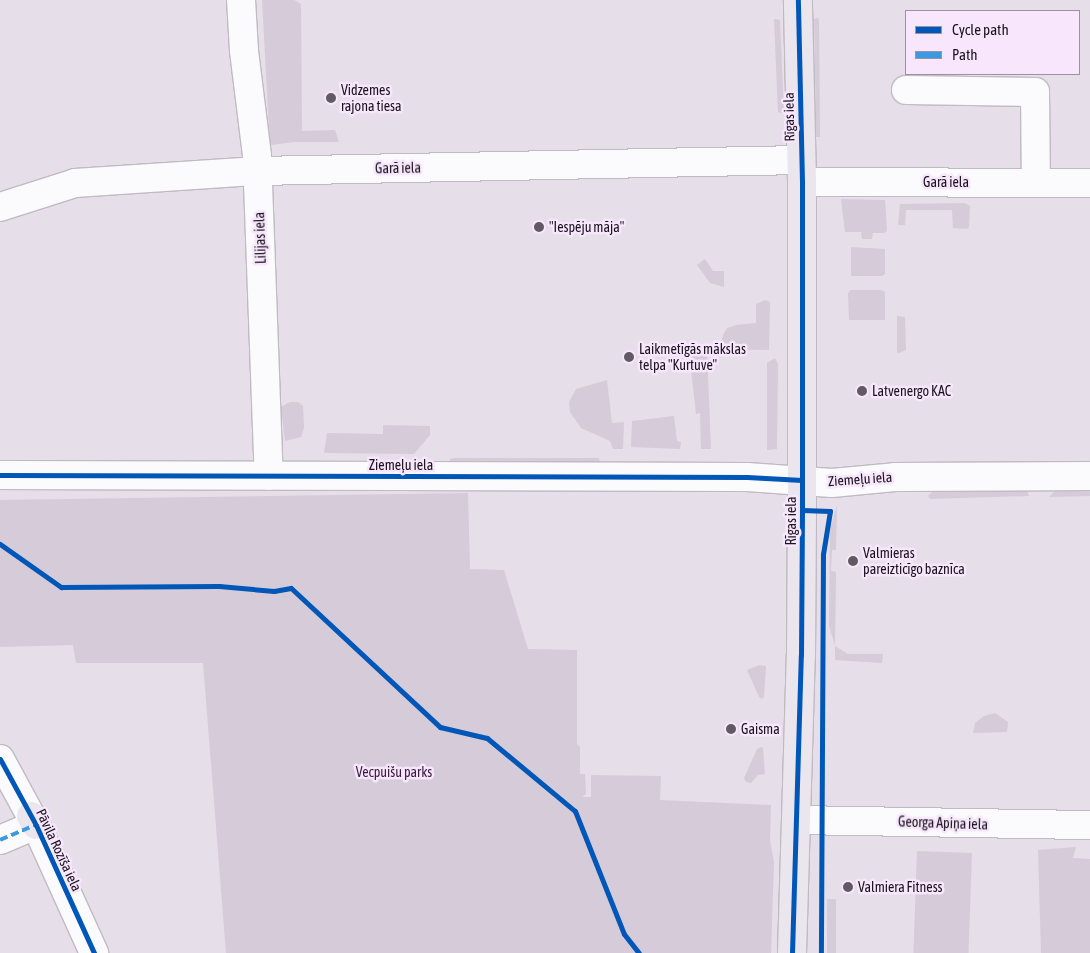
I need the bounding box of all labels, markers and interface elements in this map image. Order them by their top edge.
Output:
legend [905,10,1080,75]
text: Cycle path [952,21,1009,38]
text: Path [952,46,978,63]
place label: Vidzemes rajona tiesa [341,82,401,114]
marker: Vidzemes rajona tiesa [325,92,337,104]
street label: Rīgas iela [780,92,798,142]
street label: Garā iela [375,159,421,177]
street label: Garā iela [923,174,969,190]
street label: Lilijas iela [251,212,269,264]
place label: "Iespēju māja" [549,219,624,235]
marker: "Iespēju māja" [533,221,545,233]
place label: Laikmetīgās mākslas telpa "Kurtuve" [639,341,746,374]
marker: Laikmetīgās mākslas telpa "Kurtuve" [623,351,635,363]
place label: Latvenergo KAC [872,383,951,399]
marker: Latvenergo KAC [856,385,868,397]
street label: Ziemeļu iela [369,457,433,473]
street label: Ziemeļu iela [827,468,893,490]
street label: Rīgas iela [783,496,799,546]
place label: Valmieras pareizticīgo baznīca [863,545,965,578]
marker: Valmieras pareizticīgo baznīca [847,555,859,567]
place label: Gaisma [741,721,780,737]
marker: Gaisma [725,723,737,735]
park label: Vecpuišu parks [356,764,432,780]
street label: Pāvila Rozīša iela [33,806,85,894]
street label: Georga Apiņa iela [898,813,988,833]
place label: Valmiera Fitness [858,879,943,895]
marker: Valmiera Fitness [842,881,854,893]

